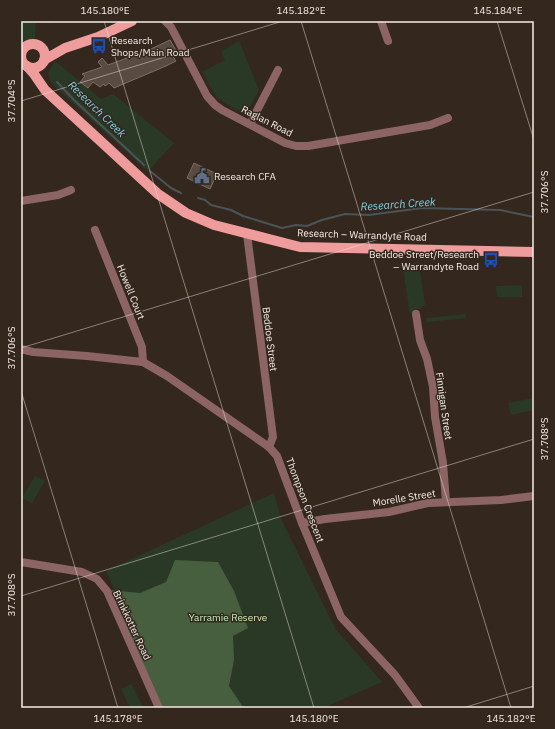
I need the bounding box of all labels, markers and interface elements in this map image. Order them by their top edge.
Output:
text: 145.180°E [80,4,130,17]
text: 145.182°E [276,4,326,17]
text: 145.184°E [473,4,523,17]
place label: Research Shops/Main Road [111,34,190,59]
bus stop icon: Research Shops/Main Road [90,37,108,55]
water label: Research Creek [65,78,129,140]
text: 37.704°S [5,79,18,123]
street label: Raglan Road [239,102,295,140]
public building icon: Research CFA [193,167,211,185]
place label: Research CFA [214,170,276,183]
text: 37.706°S [538,170,551,214]
water label: Research Creek [360,194,436,214]
street label: Research – Warrandyte Road [297,226,427,244]
place label: Beddoe Street/Research – Warrandyte Road [369,248,479,273]
bus stop icon: Beddoe Street/Research – Warrandyte Road [482,251,500,269]
street label: Howell Court [114,263,148,322]
street label: Beddoe Street [260,306,280,372]
text: 37.706°S [5,326,18,370]
street label: Finnigan Street [433,371,455,441]
text: 37.708°S [538,417,551,461]
street label: Thompson Crescent [283,456,327,545]
street label: Morelle Street [372,487,437,509]
text: 37.708°S [5,573,18,617]
street label: Brinkkotter Road [110,588,154,662]
park label: Yarramie Reserve [189,611,268,624]
text: 145.178°E [93,712,143,725]
text: 145.180°E [289,712,339,725]
text: 145.182°E [486,712,536,725]

